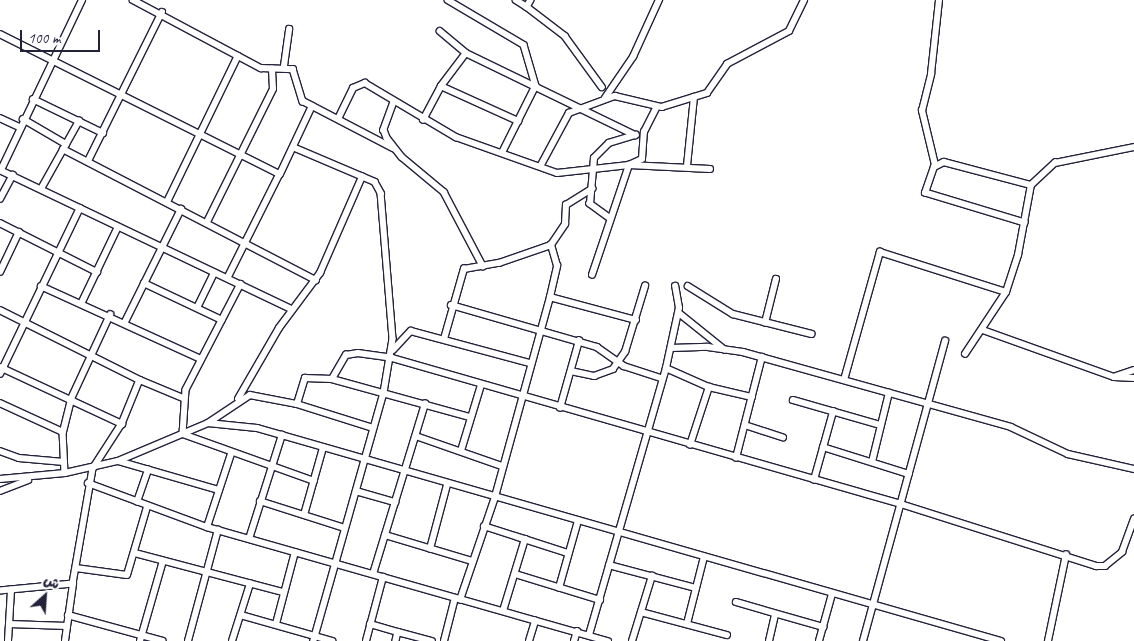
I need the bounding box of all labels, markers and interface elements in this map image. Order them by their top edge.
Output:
scale bar [22,20,102,52]
text: 100 m [28,29,60,48]
north arrow [20,571,70,621]
text: ش [41,571,62,593]

